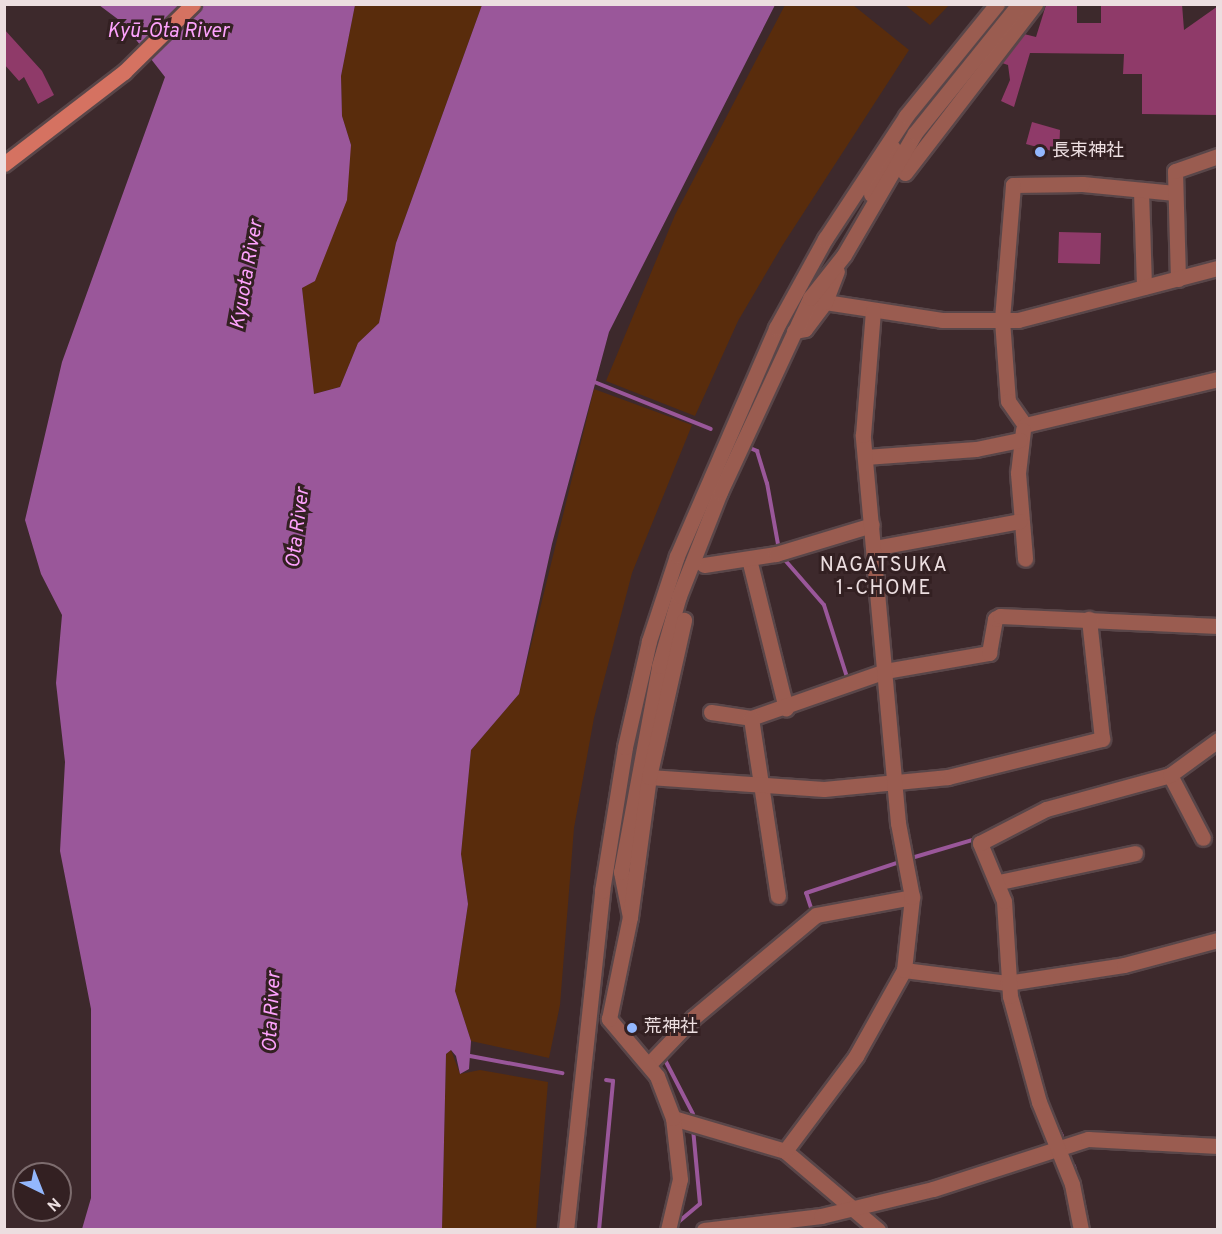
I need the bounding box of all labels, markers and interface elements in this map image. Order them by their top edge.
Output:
water label: Kyū-Ōta River [107,20,229,44]
place label: 長束神社 [1052,141,1124,163]
marker: 長束神社 [1033,145,1047,159]
water label: Kyuota River [227,218,269,332]
water label: Ota River [282,486,316,570]
district label: NAGATSUKA 1-CHOME [820,555,948,602]
water label: Ota River [259,971,287,1053]
place label: 荒神社 [644,1017,698,1039]
marker: 荒神社 [625,1021,639,1035]
north arrow [12,1162,72,1222]
text: N [42,1192,64,1215]

